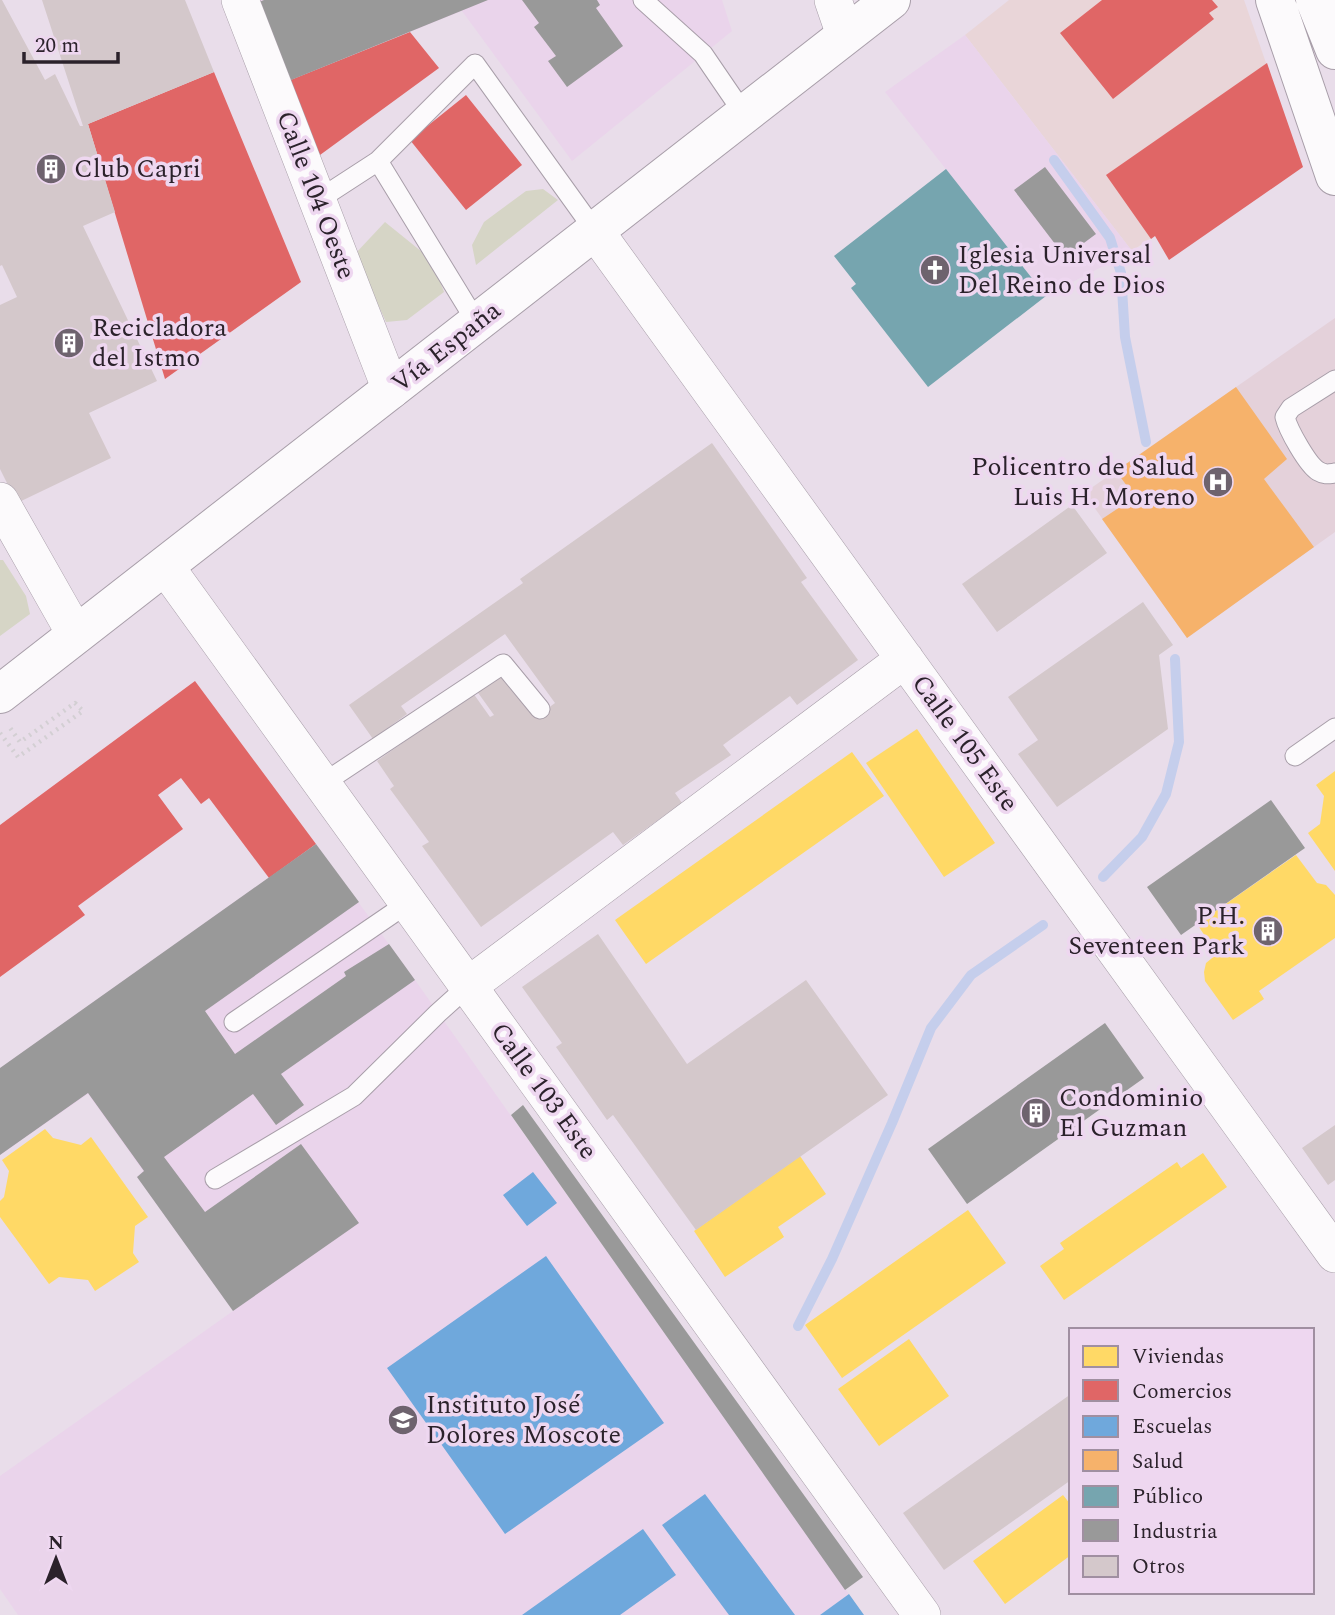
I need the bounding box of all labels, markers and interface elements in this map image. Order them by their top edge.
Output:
scale bar [24,21,119,65]
text: 20 m [35,30,79,62]
street label: Calle 104 Oeste [265,105,367,285]
place label: Club Capri [74,149,201,189]
building icon: Club Capri [34,152,68,186]
place label: Iglesia Universal Del Reino de Dios [958,235,1166,305]
church icon: Iglesia Universal Del Reino de Dios [918,253,952,287]
street label: Vía España [382,291,510,403]
place label: Recicladora del Istmo [92,308,227,378]
building icon: Recicladora del Istmo [52,326,86,360]
place label: Policentro de Salud Luis H. Moreno [971,447,1195,517]
hospital icon: Policentro de Salud Luis H. Moreno [1201,465,1235,499]
street label: Calle 105 Este [901,666,1029,820]
place label: P.H. Seventeen Park [1068,896,1245,966]
building icon: P.H. Seventeen Park [1251,914,1285,948]
street label: Calle 103 Este [480,1014,608,1168]
place label: Condominio El Guzman [1059,1078,1203,1148]
building icon: Condominio El Guzman [1019,1096,1053,1130]
legend [1069,1328,1314,1594]
text: Viviendas [1132,1341,1224,1373]
text: Comercios [1132,1376,1232,1408]
place label: Instituto José Dolores Moscote [426,1385,621,1455]
school or university icon: Instituto José Dolores Moscote [386,1403,420,1437]
text: Escuelas [1132,1411,1212,1443]
text: Salud [1132,1446,1183,1478]
text: Público [1132,1481,1203,1513]
text: Industria [1132,1516,1218,1548]
north arrow [21,1524,91,1594]
text: N [48,1529,64,1558]
text: Otros [1132,1551,1185,1583]

